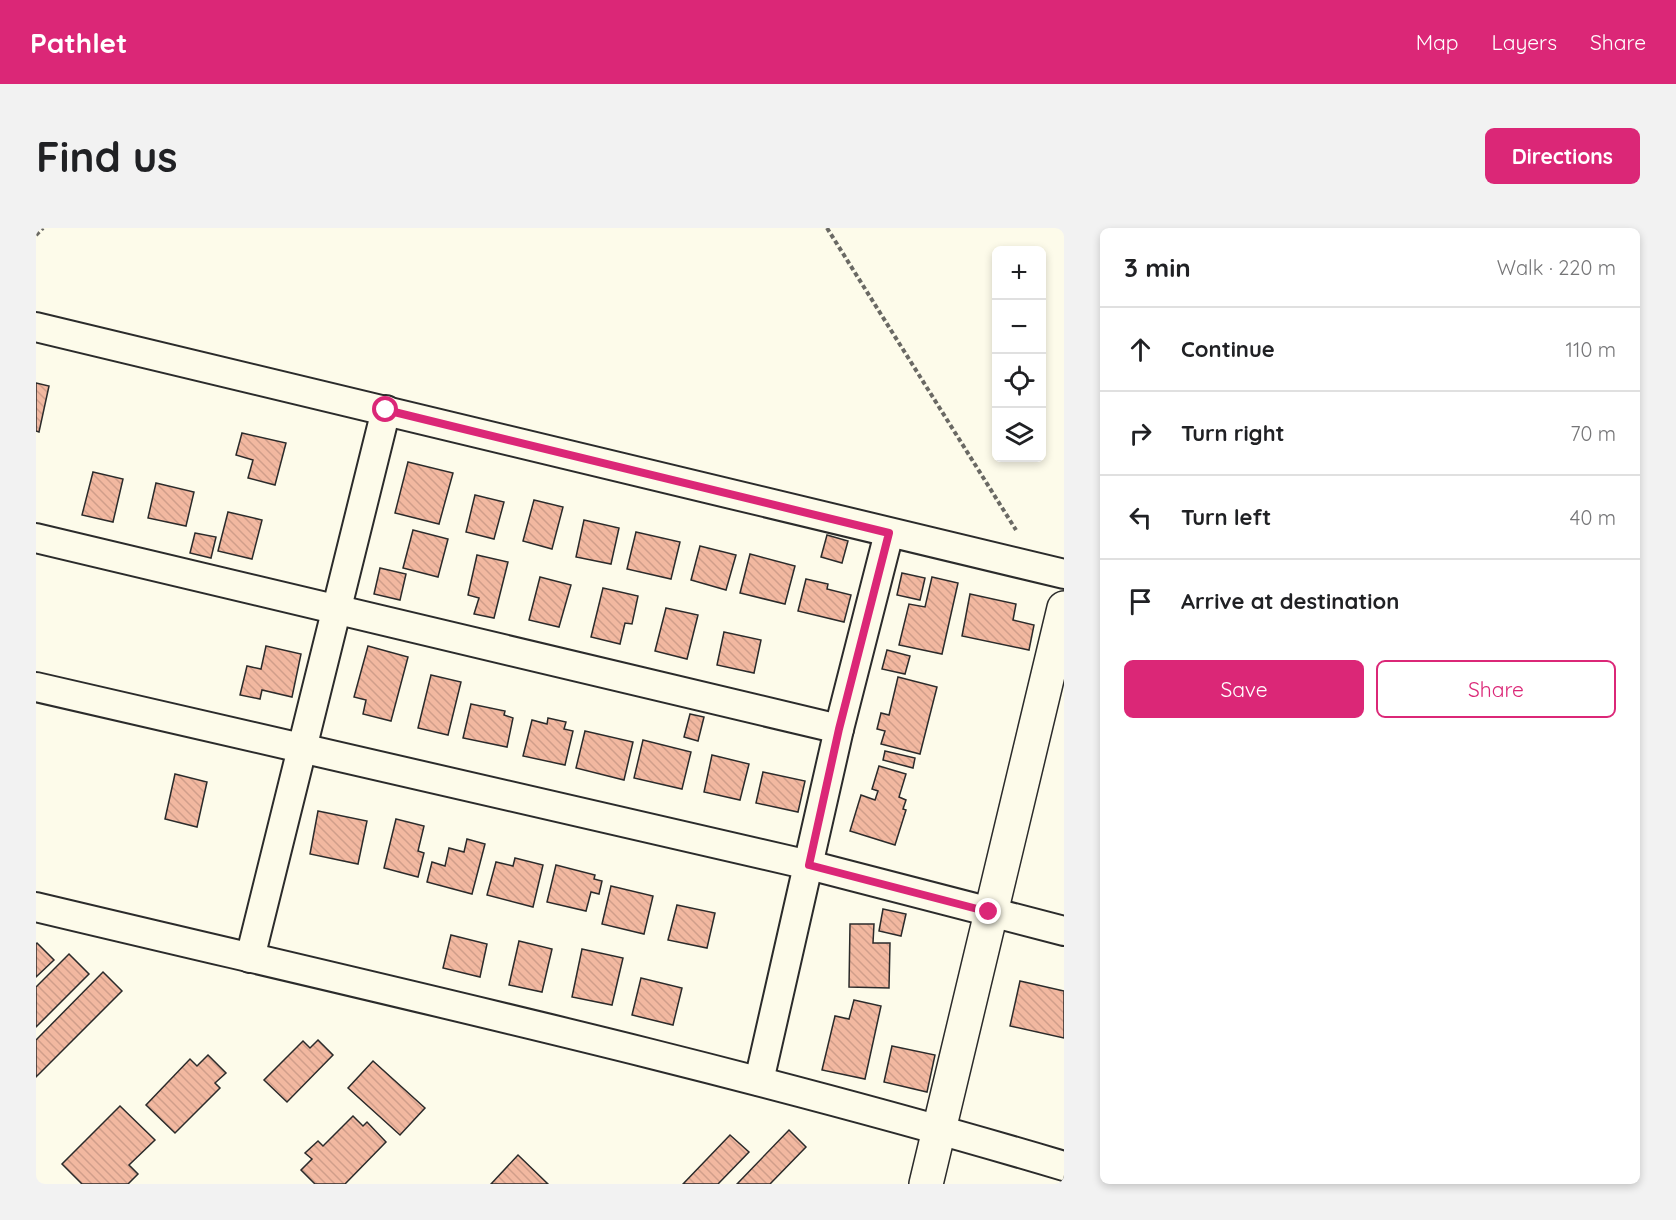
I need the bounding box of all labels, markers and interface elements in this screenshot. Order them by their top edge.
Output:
text: Pathlet [30,25,127,60]
text: Map [1416,29,1459,55]
text: Layers [1492,29,1557,55]
text: Share [1590,29,1646,55]
button: Directions [1485,128,1640,184]
text: Find us [36,130,178,183]
map controls [992,246,1046,462]
button: + [992,246,1046,300]
text: 3 min [1124,251,1191,284]
text: Walk · 220 m [1497,255,1616,280]
button: − [992,300,1046,354]
icon: ahead [1124,333,1157,366]
text: Continue [1181,335,1275,363]
text: 110 m [1566,337,1616,362]
button: locate [992,354,1046,408]
route start [372,396,398,422]
button: layers [992,408,1046,462]
icon: right [1124,417,1157,450]
text: Turn right [1181,419,1285,447]
text: 70 m [1570,421,1616,446]
icon: left [1124,501,1157,534]
text: Turn left [1181,503,1271,531]
text: 40 m [1570,505,1616,530]
icon: arrive [1124,585,1157,618]
text: Arrive at destination [1181,587,1399,615]
button: Save [1124,660,1364,718]
button: Share [1376,660,1616,718]
route end [975,898,1001,924]

